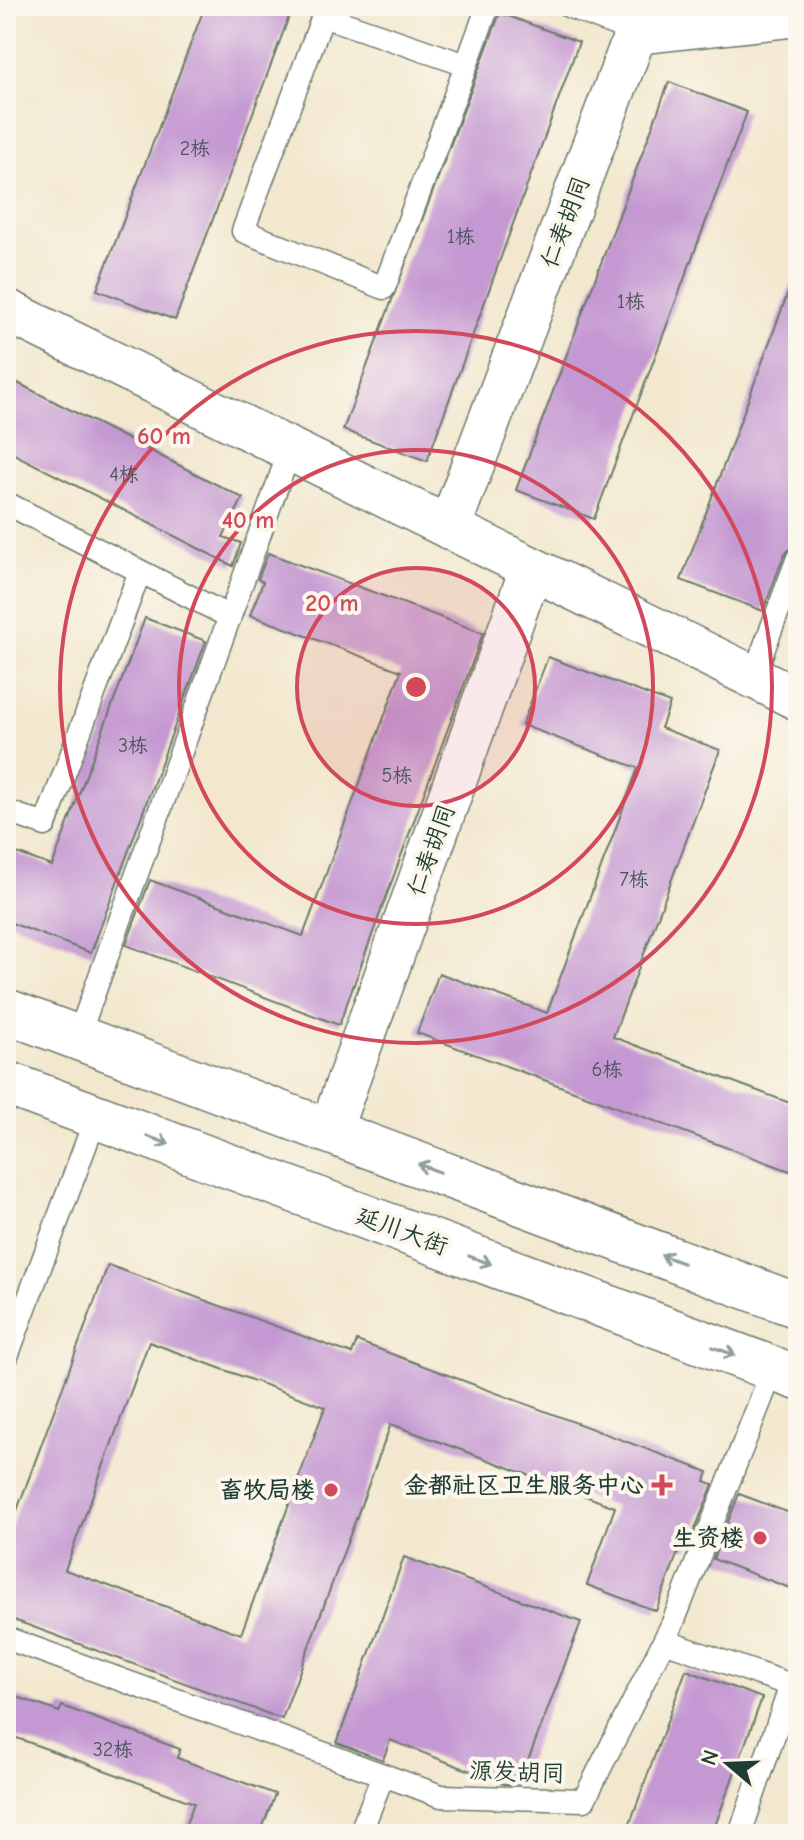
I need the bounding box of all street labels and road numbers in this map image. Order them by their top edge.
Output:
street label: 仁寿胡同 [535,172,595,272]
street label: 仁寿胡同 [401,800,461,900]
street label: 延川大街 [352,1201,452,1261]
street label: 源发胡同 [469,1756,565,1788]

